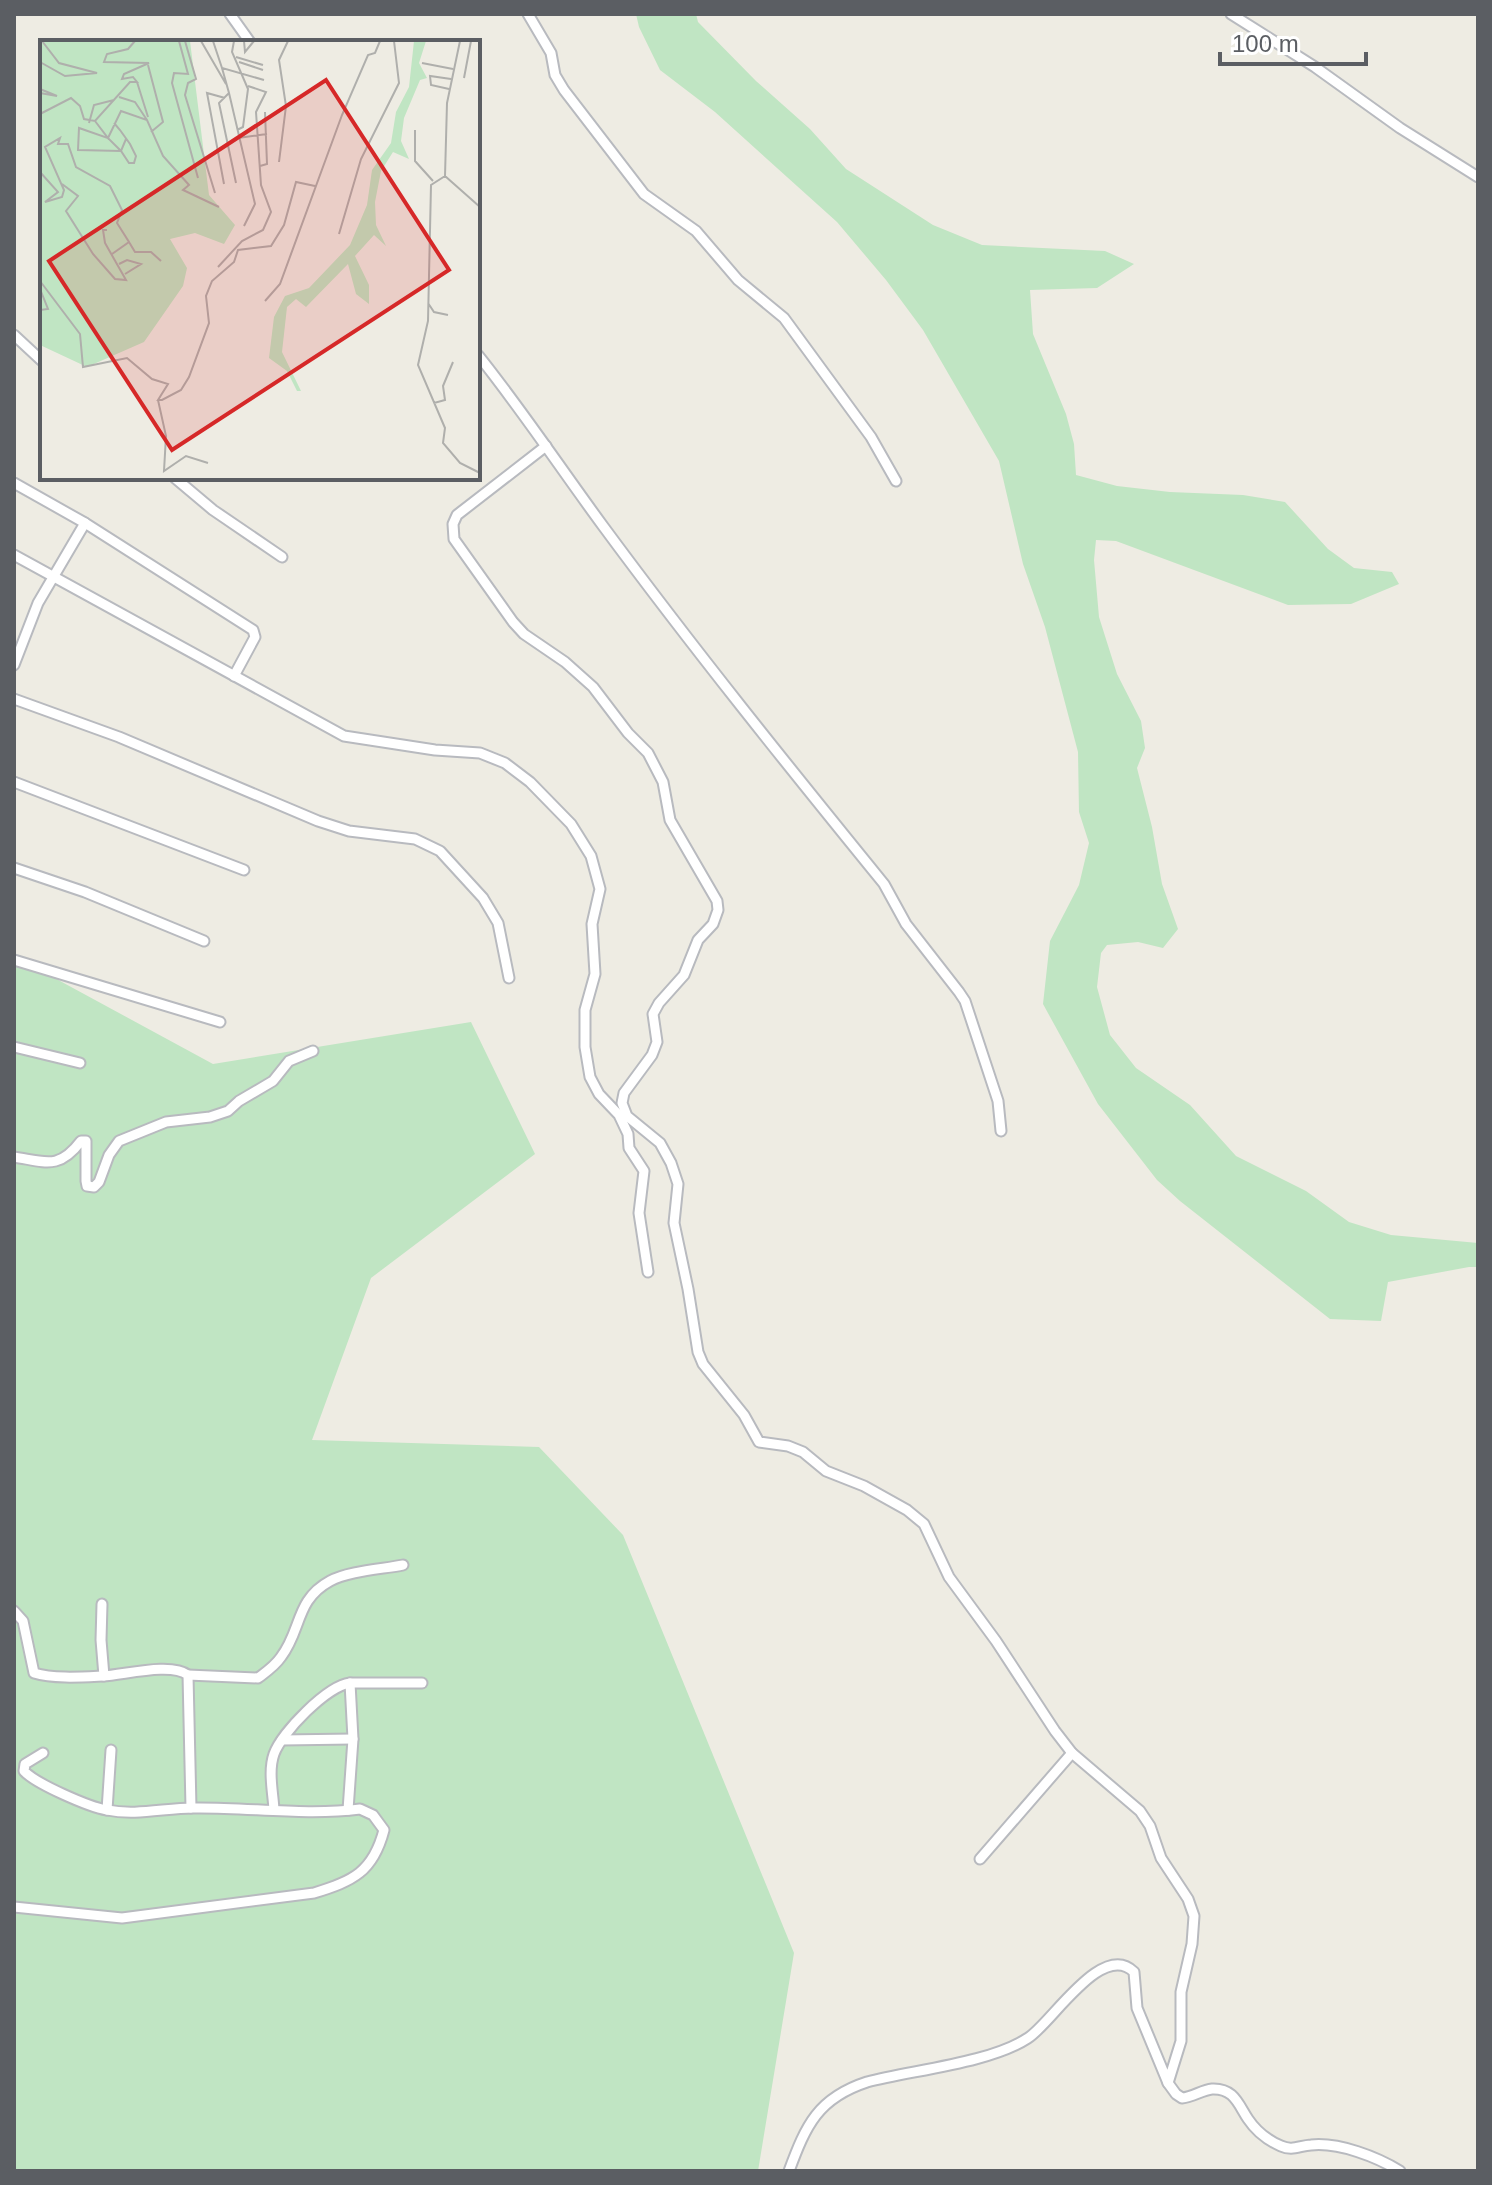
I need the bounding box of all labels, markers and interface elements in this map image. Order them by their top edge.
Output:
scale bar [1220,16,1366,66]
text: 100 m [1232,30,1299,57]
inset map [40,40,480,480]

